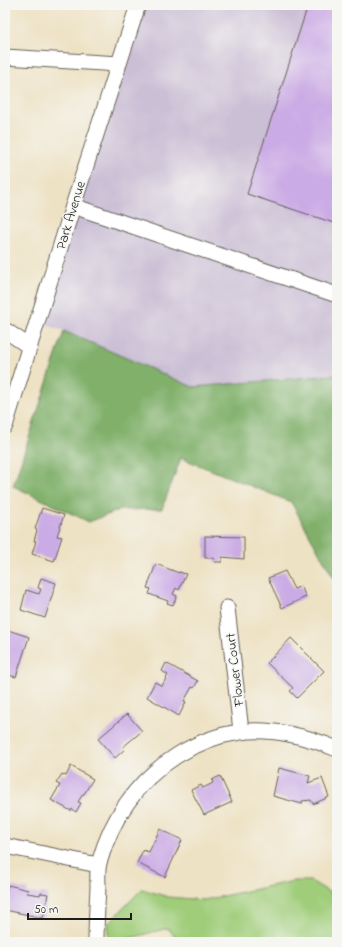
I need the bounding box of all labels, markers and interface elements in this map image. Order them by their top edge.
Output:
street label: Park Avenue [51,178,92,252]
street label: Flower Court [221,632,251,709]
scale bar [28,895,131,921]
text: 50 m [34,901,58,919]

